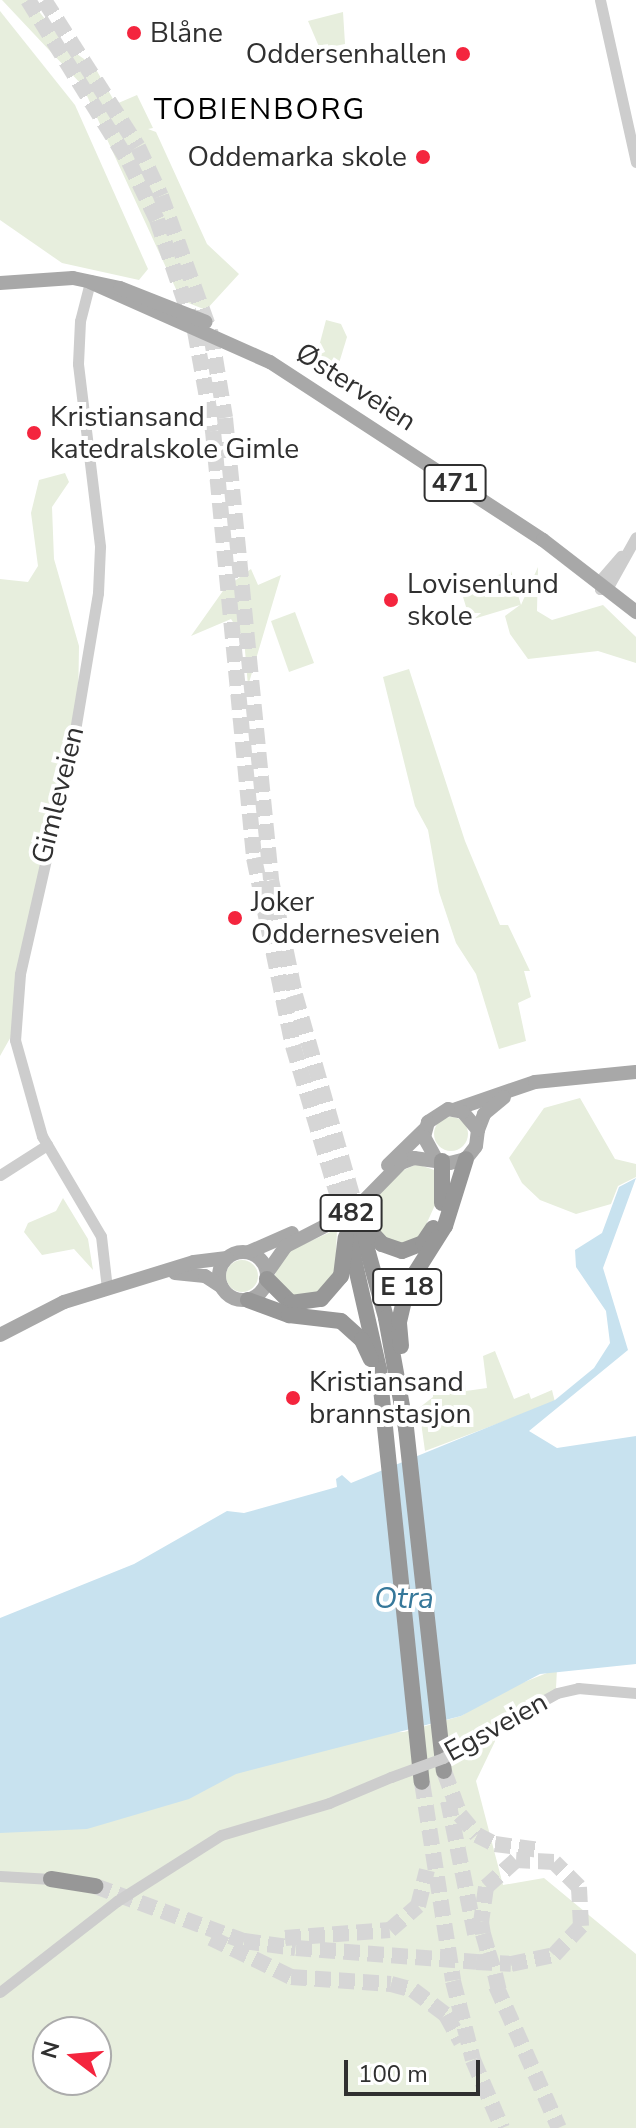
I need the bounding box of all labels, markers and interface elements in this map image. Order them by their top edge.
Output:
place label: Blåne [150,16,223,50]
marker: Blåne [125,24,143,42]
place label: Oddersenhallen [246,37,447,71]
marker: Oddersenhallen [454,45,472,63]
district label: TOBIENBORG [154,92,366,128]
place label: Oddemarka skole [188,140,407,174]
marker: Oddemarka skole [414,148,432,166]
street label: Østerveien [290,336,422,438]
place label: Kristiansand katedralskole Gimle [50,400,299,466]
marker: Kristiansand katedralskole Gimle [25,424,43,442]
road number: 471 [423,461,487,505]
place label: Lovisenlund skole [407,567,559,633]
marker: Lovisenlund skole [382,591,400,609]
street label: Gimleveien [25,723,91,867]
place label: Joker Oddernesveien [251,885,440,951]
marker: Joker Oddernesveien [226,909,244,927]
road number: 482 [319,1191,383,1235]
road number: E 18 [371,1265,443,1309]
place label: Kristiansand brannstasjon [309,1365,471,1431]
marker: Kristiansand brannstasjon [284,1389,302,1407]
water label: Otra [374,1581,434,1617]
street label: Egsveien [439,1685,553,1769]
north arrow [32,2016,112,2096]
text: N [34,2038,68,2062]
scale bar [348,2044,484,2094]
text: 100 m [358,2058,428,2090]

